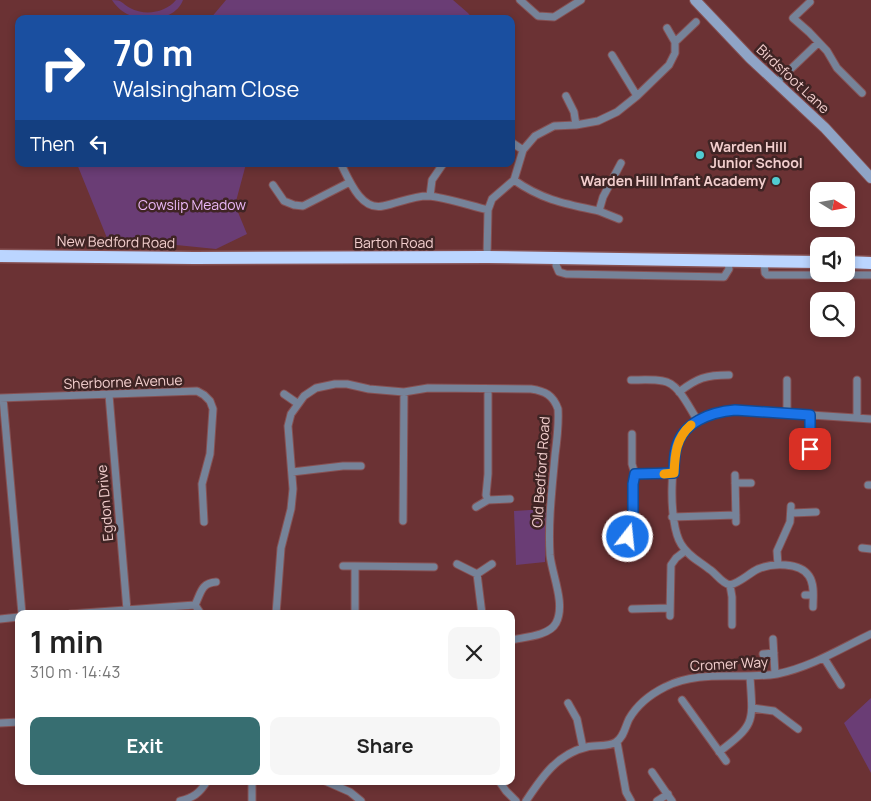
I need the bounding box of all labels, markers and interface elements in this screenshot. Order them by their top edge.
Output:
text: 70 m [113,29,193,77]
icon: right [30,35,95,100]
street label: Birdsfoot Lane [753,40,834,117]
text: Walsingham Close [113,74,299,104]
icon: left [85,130,113,158]
text: Then [30,131,75,157]
place label: Warden Hill Junior School [710,137,803,172]
marker: Warden Hill Junior School [694,149,706,161]
place label: Warden Hill Infant Academy [581,171,766,190]
marker: Warden Hill Infant Academy [770,175,782,187]
north arrow [810,182,855,228]
map controls [810,182,855,337]
park label: Cowslip Meadow [138,195,246,214]
street label: New Bedford Road [57,231,175,252]
street label: Barton Road [354,233,434,252]
button: sound [810,237,855,282]
button: search [810,292,855,337]
street label: Sherborne Avenue [63,370,183,393]
street label: Old Bedford Road [527,416,554,528]
pin [789,428,831,470]
icon: arrive [796,435,824,463]
street label: Egdon Drive [92,464,117,542]
position arrow [601,510,653,562]
text: 1 min [30,621,103,662]
button: close [448,627,500,679]
street label: Cromer Way [689,652,769,675]
text: 310 m · 14:43 [30,661,120,683]
button: Exit [30,717,260,775]
button: Share [270,717,500,775]

